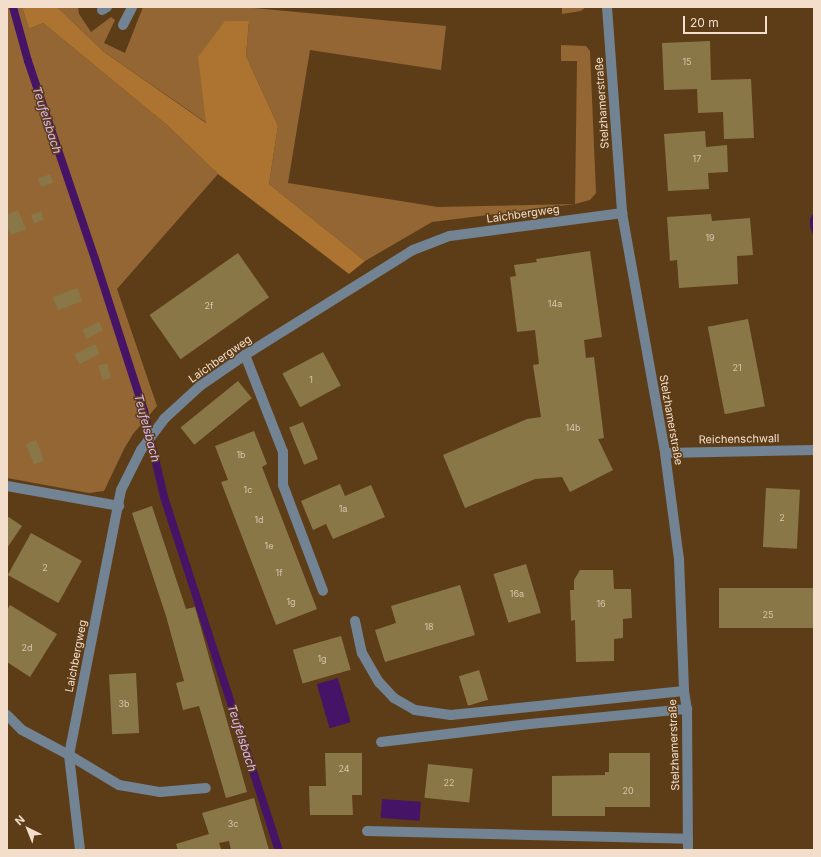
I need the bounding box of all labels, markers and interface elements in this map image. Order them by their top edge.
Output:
scale bar [685,8,769,34]
text: 20 m [690,15,719,30]
street label: Stelzhamerstraße [592,57,612,149]
house number: 15 [682,57,692,67]
water label: Teufelsbach [29,85,65,155]
house number: 17 [693,154,701,164]
street label: Laichbergweg [486,202,560,226]
house number: 19 [705,233,715,243]
house number: 14a [548,299,562,309]
house number: 2f [205,301,213,311]
street label: Laichbergweg [186,332,254,386]
house number: 21 [732,363,742,373]
street label: Stelzhamerstraße [657,374,685,466]
house number: 1 [309,375,313,385]
water label: Teufelsbach [131,392,163,464]
house number: 14b [566,423,580,433]
street label: Reichenschwall [698,432,780,446]
house number: 1b [236,450,246,460]
house number: 1c [244,485,252,495]
house number: 1a [339,504,347,514]
house number: 2 [779,513,785,523]
house number: 1d [254,515,264,525]
house number: 1e [265,541,273,551]
house number: 2 [42,563,48,573]
house number: 1f [276,568,282,578]
house number: 16a [510,589,524,599]
house number: 1g [286,597,296,607]
house number: 16 [596,599,606,609]
house number: 25 [763,610,773,620]
street label: Laichbergweg [62,619,90,693]
house number: 18 [424,622,434,632]
house number: 2d [22,643,32,653]
house number: 1g [317,654,327,664]
house number: 3b [118,699,130,709]
street label: Stelzhamerstraße [666,699,682,791]
water label: Teufelsbach [224,703,260,773]
house number: 24 [338,764,350,774]
house number: 22 [444,778,454,788]
house number: 20 [622,786,634,796]
north arrow [8,809,48,849]
text: N [12,812,28,828]
house number: 3c [228,819,238,829]

